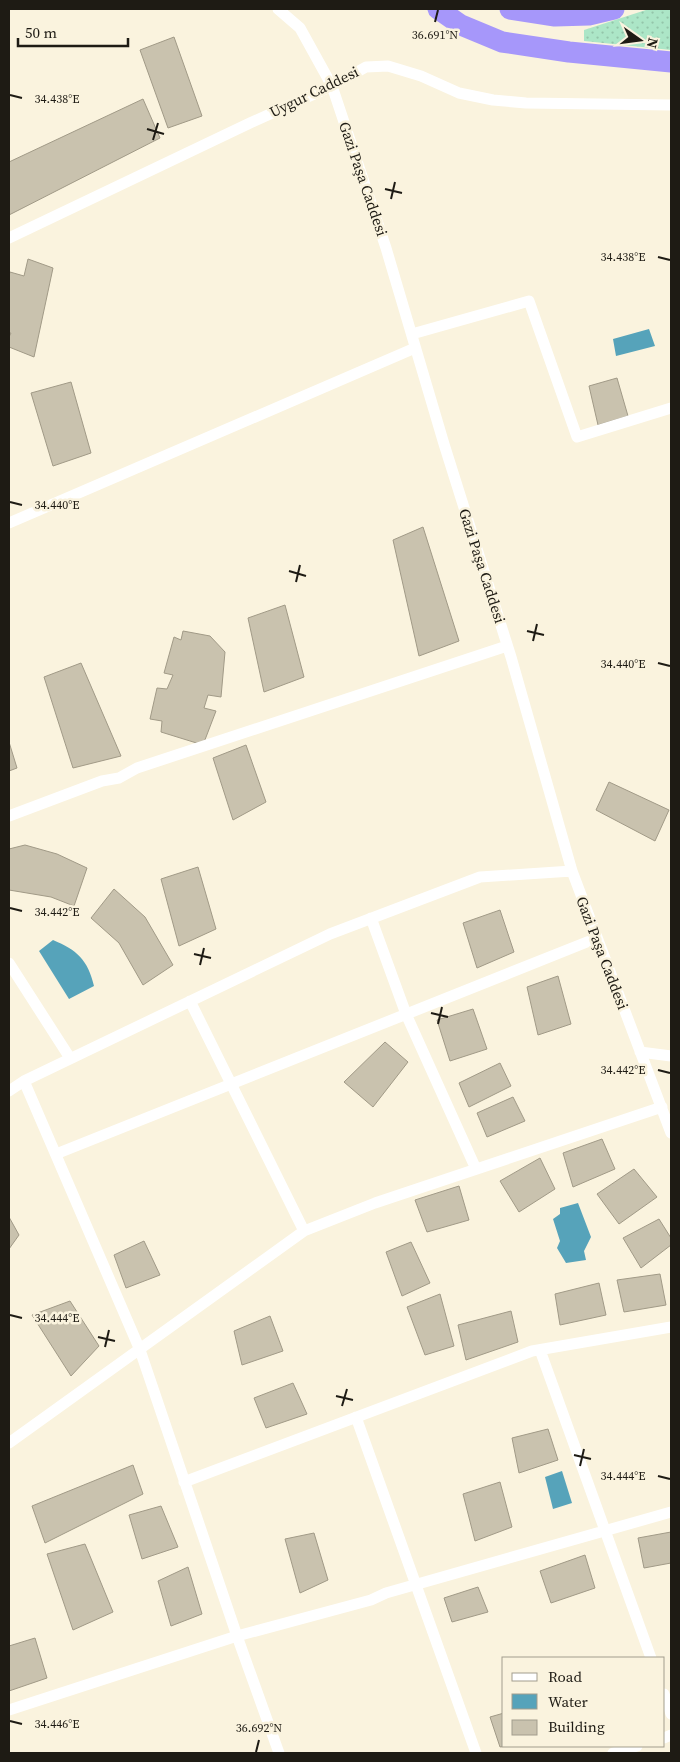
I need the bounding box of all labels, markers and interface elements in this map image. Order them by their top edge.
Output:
scale bar [18,15,128,47]
north arrow [615,15,665,65]
text: 50 m [25,22,57,43]
text: 36.691°N [412,27,458,43]
text: N [642,36,664,51]
street label: Uygur Caddesi [266,61,362,122]
text: 34.438°E [35,91,79,107]
street label: Gazi Paşa Caddesi [334,119,393,239]
text: 34.438°E [601,249,645,265]
text: 34.440°E [35,497,79,513]
street label: Gazi Paşa Caddesi [454,506,511,626]
text: 34.440°E [601,656,645,672]
street label: Gazi Paşa Caddesi [571,893,634,1012]
text: 34.442°E [35,904,79,920]
text: 34.442°E [601,1062,645,1078]
text: 34.444°E [35,1310,79,1326]
text: 34.444°E [601,1468,645,1484]
legend [502,1657,665,1747]
text: Road [548,1666,582,1687]
text: Water [548,1691,589,1712]
text: 34.446°E [35,1716,79,1732]
text: Building [548,1716,605,1737]
text: 36.692°N [236,1720,282,1736]

